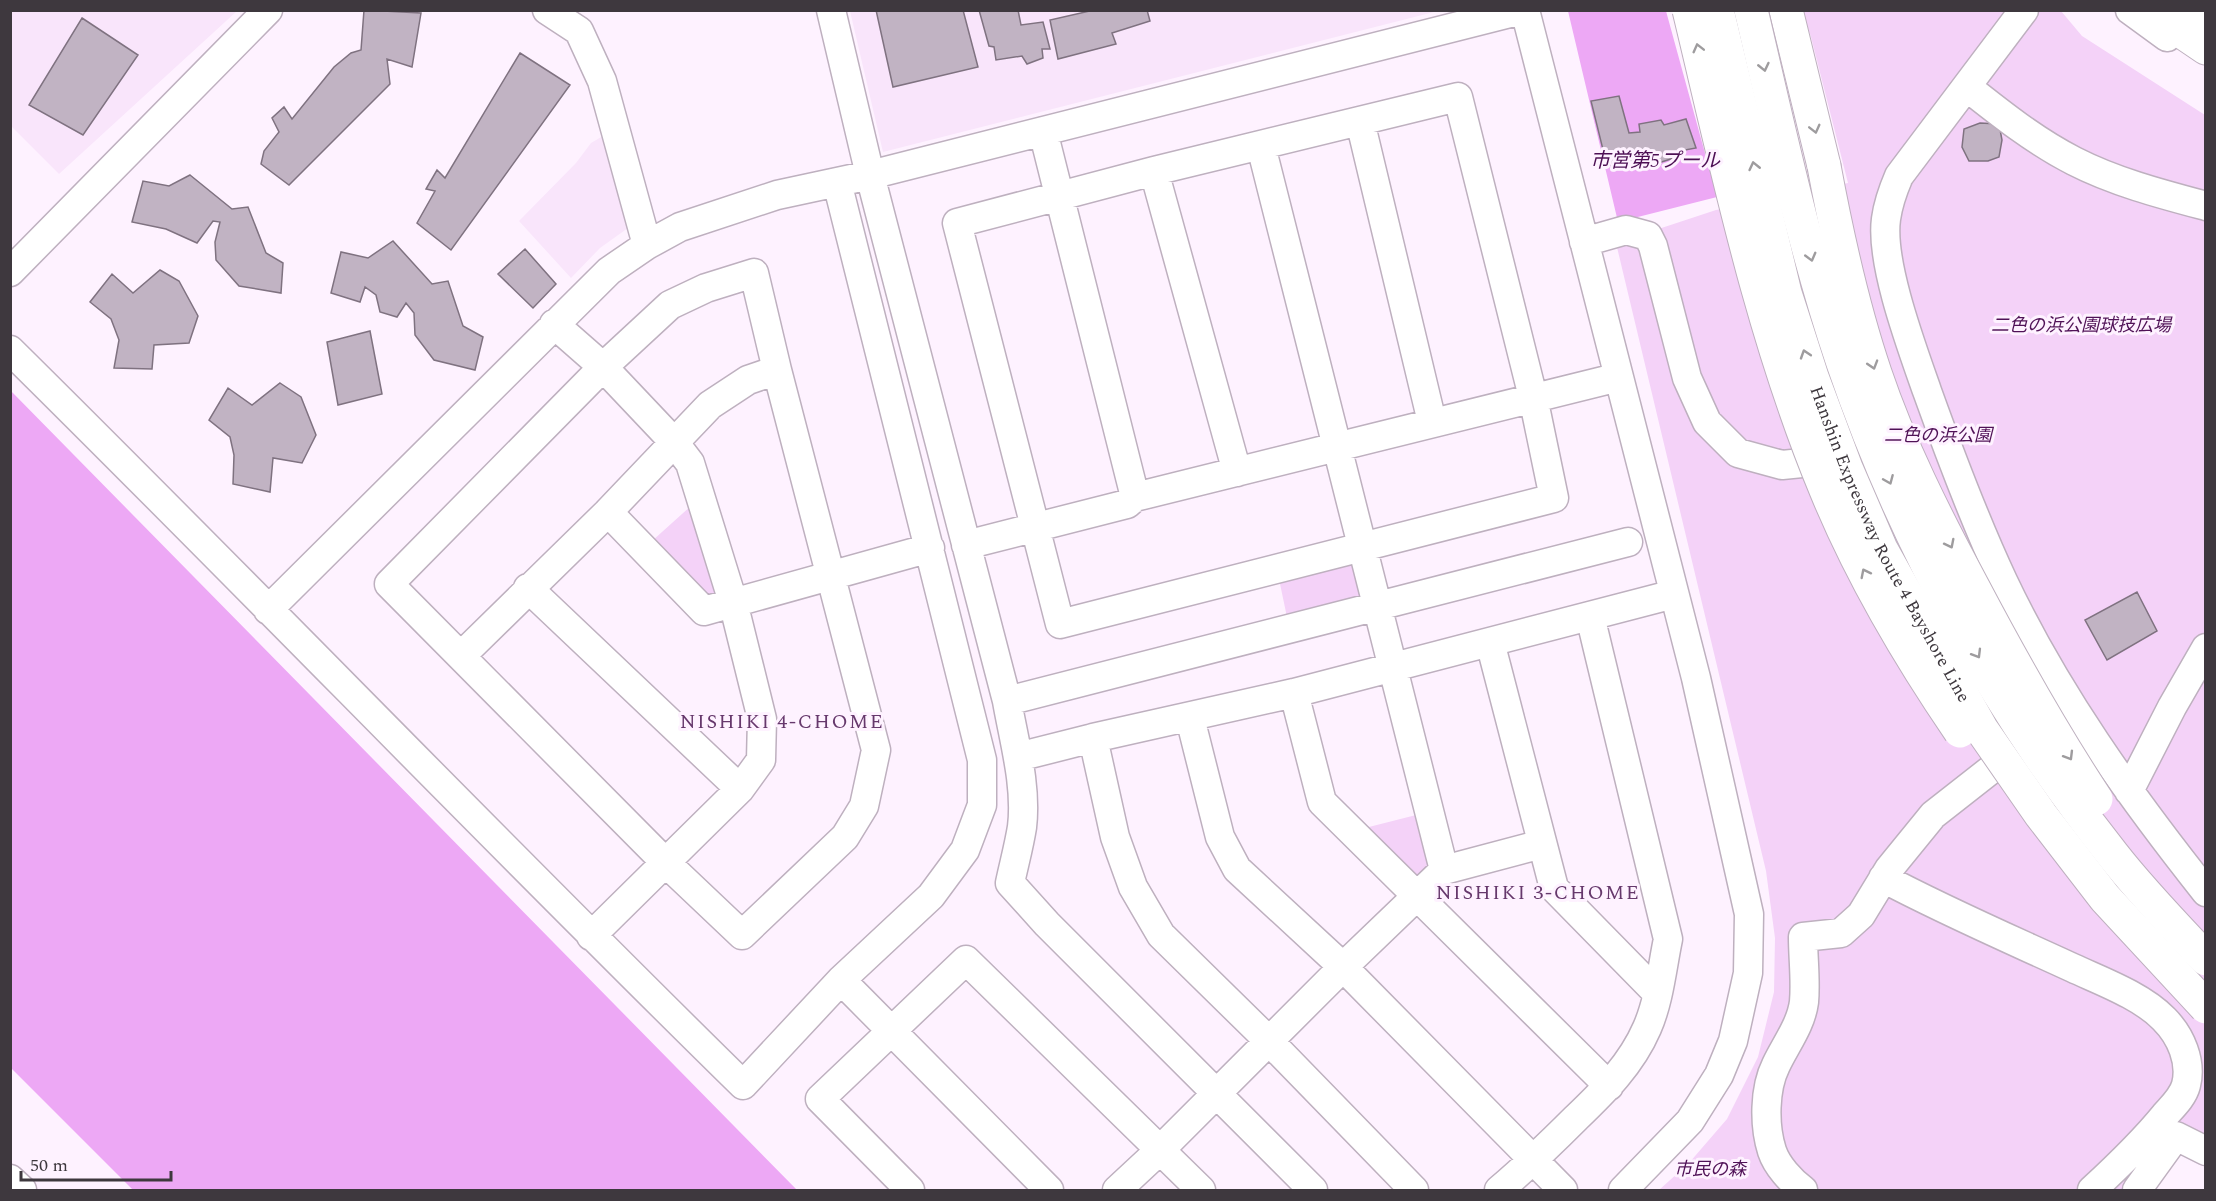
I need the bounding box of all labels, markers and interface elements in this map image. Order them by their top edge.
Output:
one-way arrow [1693,44,1706,54]
one-way arrow [1757,62,1770,72]
one-way arrow [1807,123,1820,133]
water label: 市営第5プール [1590,146,1721,176]
one-way arrow [1748,162,1761,172]
one-way arrow [1803,252,1816,262]
park label: 二色の浜公園球技広場 [1991,312,2173,339]
one-way arrow [1800,349,1812,360]
one-way arrow [1866,359,1878,370]
street label: Hanshin Expressway Route 4 Bayshore Line [1802,382,1977,708]
park label: 二色の浜公園 [1884,422,1995,449]
one-way arrow [1882,474,1894,485]
one-way arrow [1943,538,1954,548]
one-way arrow [1861,568,1873,579]
one-way arrow [1969,648,1981,658]
district label: NISHIKI 4-CHOME [680,707,884,737]
one-way arrow [2061,750,2073,760]
district label: NISHIKI 3-CHOME [1436,878,1640,908]
scale bar [21,1144,171,1182]
text: 50 m [30,1152,68,1179]
park label: 市民の森 [1674,1156,1748,1183]

